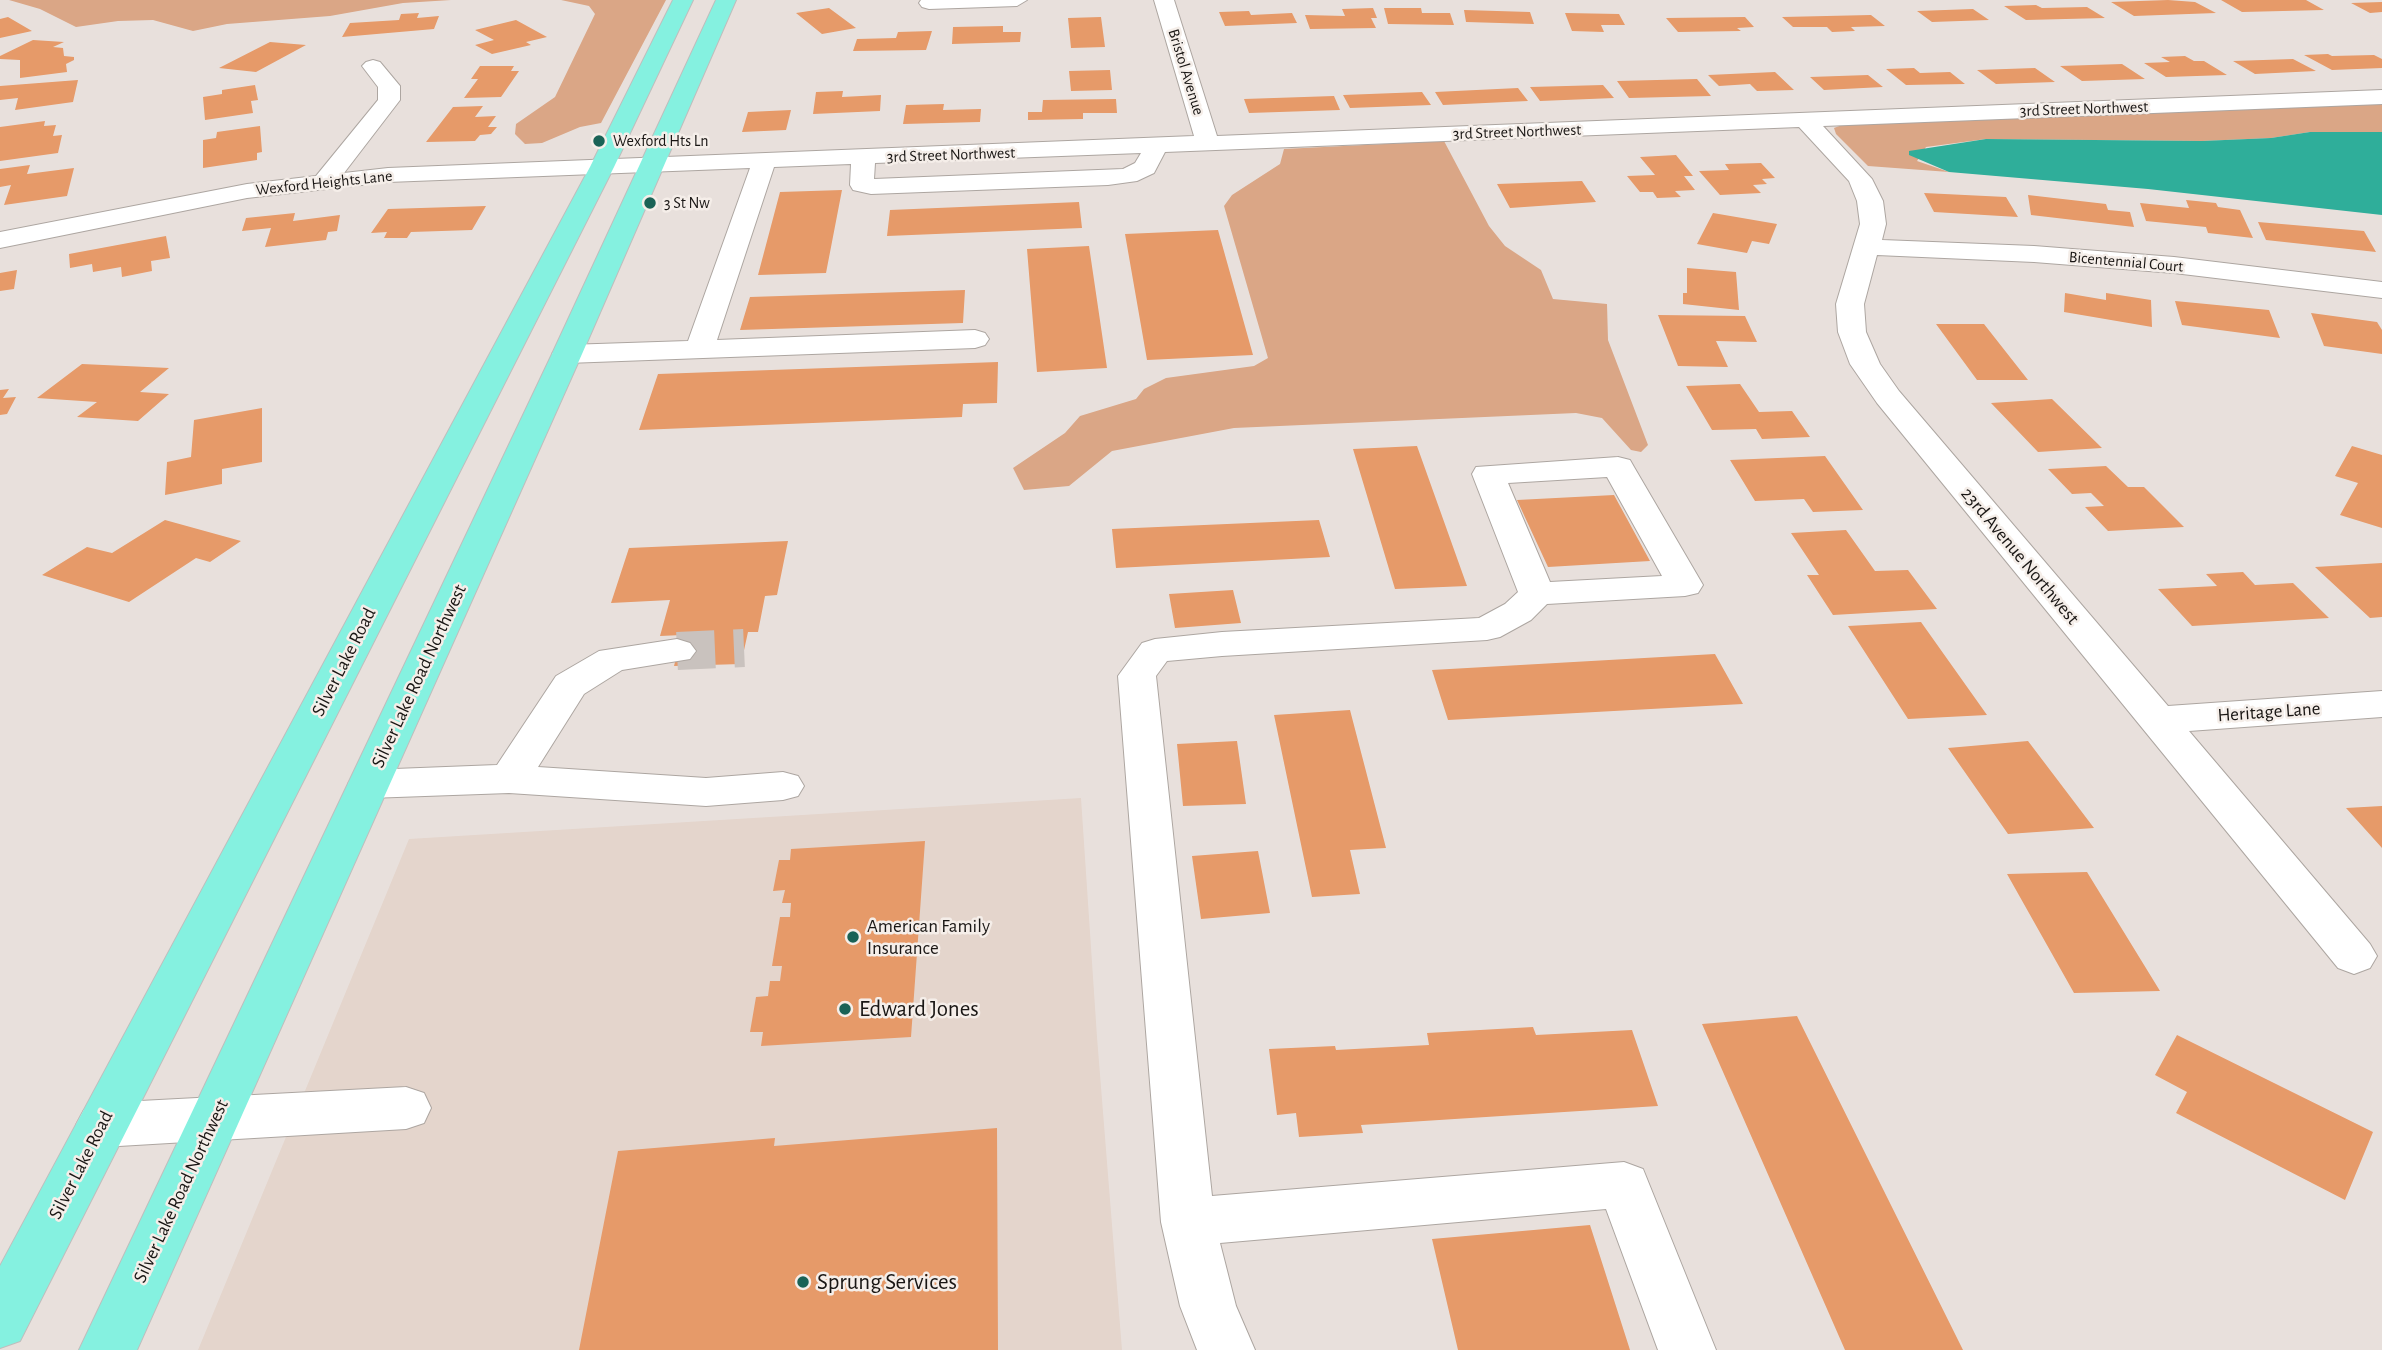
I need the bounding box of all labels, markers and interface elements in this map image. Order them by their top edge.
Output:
street label: Bristol Avenue [1164,26,1208,118]
street label: 3rd Street Northwest [2019,97,2149,121]
street label: 3rd Street Northwest [1452,120,1582,144]
place label: Wexford Hts Ln [613,131,709,151]
marker: Wexford Hts Ln [591,133,607,149]
street label: 3rd Street Northwest [886,143,1016,167]
street label: Wexford Heights Lane [255,166,393,200]
place label: 3 St Nw [664,193,710,213]
marker: 3 St Nw [642,195,658,211]
street label: Bicentennial Court [2068,247,2184,277]
street label: 23rd Avenue Northwest [1956,483,2084,629]
street label: Silver Lake Road Northwest [366,581,472,771]
street label: Silver Lake Road [307,604,381,720]
street label: Heritage Lane [2217,697,2321,727]
place label: American Family Insurance [867,915,990,959]
marker: American Family Insurance [845,929,861,945]
place label: Edward Jones [859,995,979,1023]
marker: Edward Jones [837,1001,853,1017]
street label: Silver Lake Road Northwest [128,1096,234,1286]
street label: Silver Lake Road [44,1107,118,1223]
place label: Sprung Services [817,1268,957,1296]
marker: Sprung Services [795,1274,811,1290]

